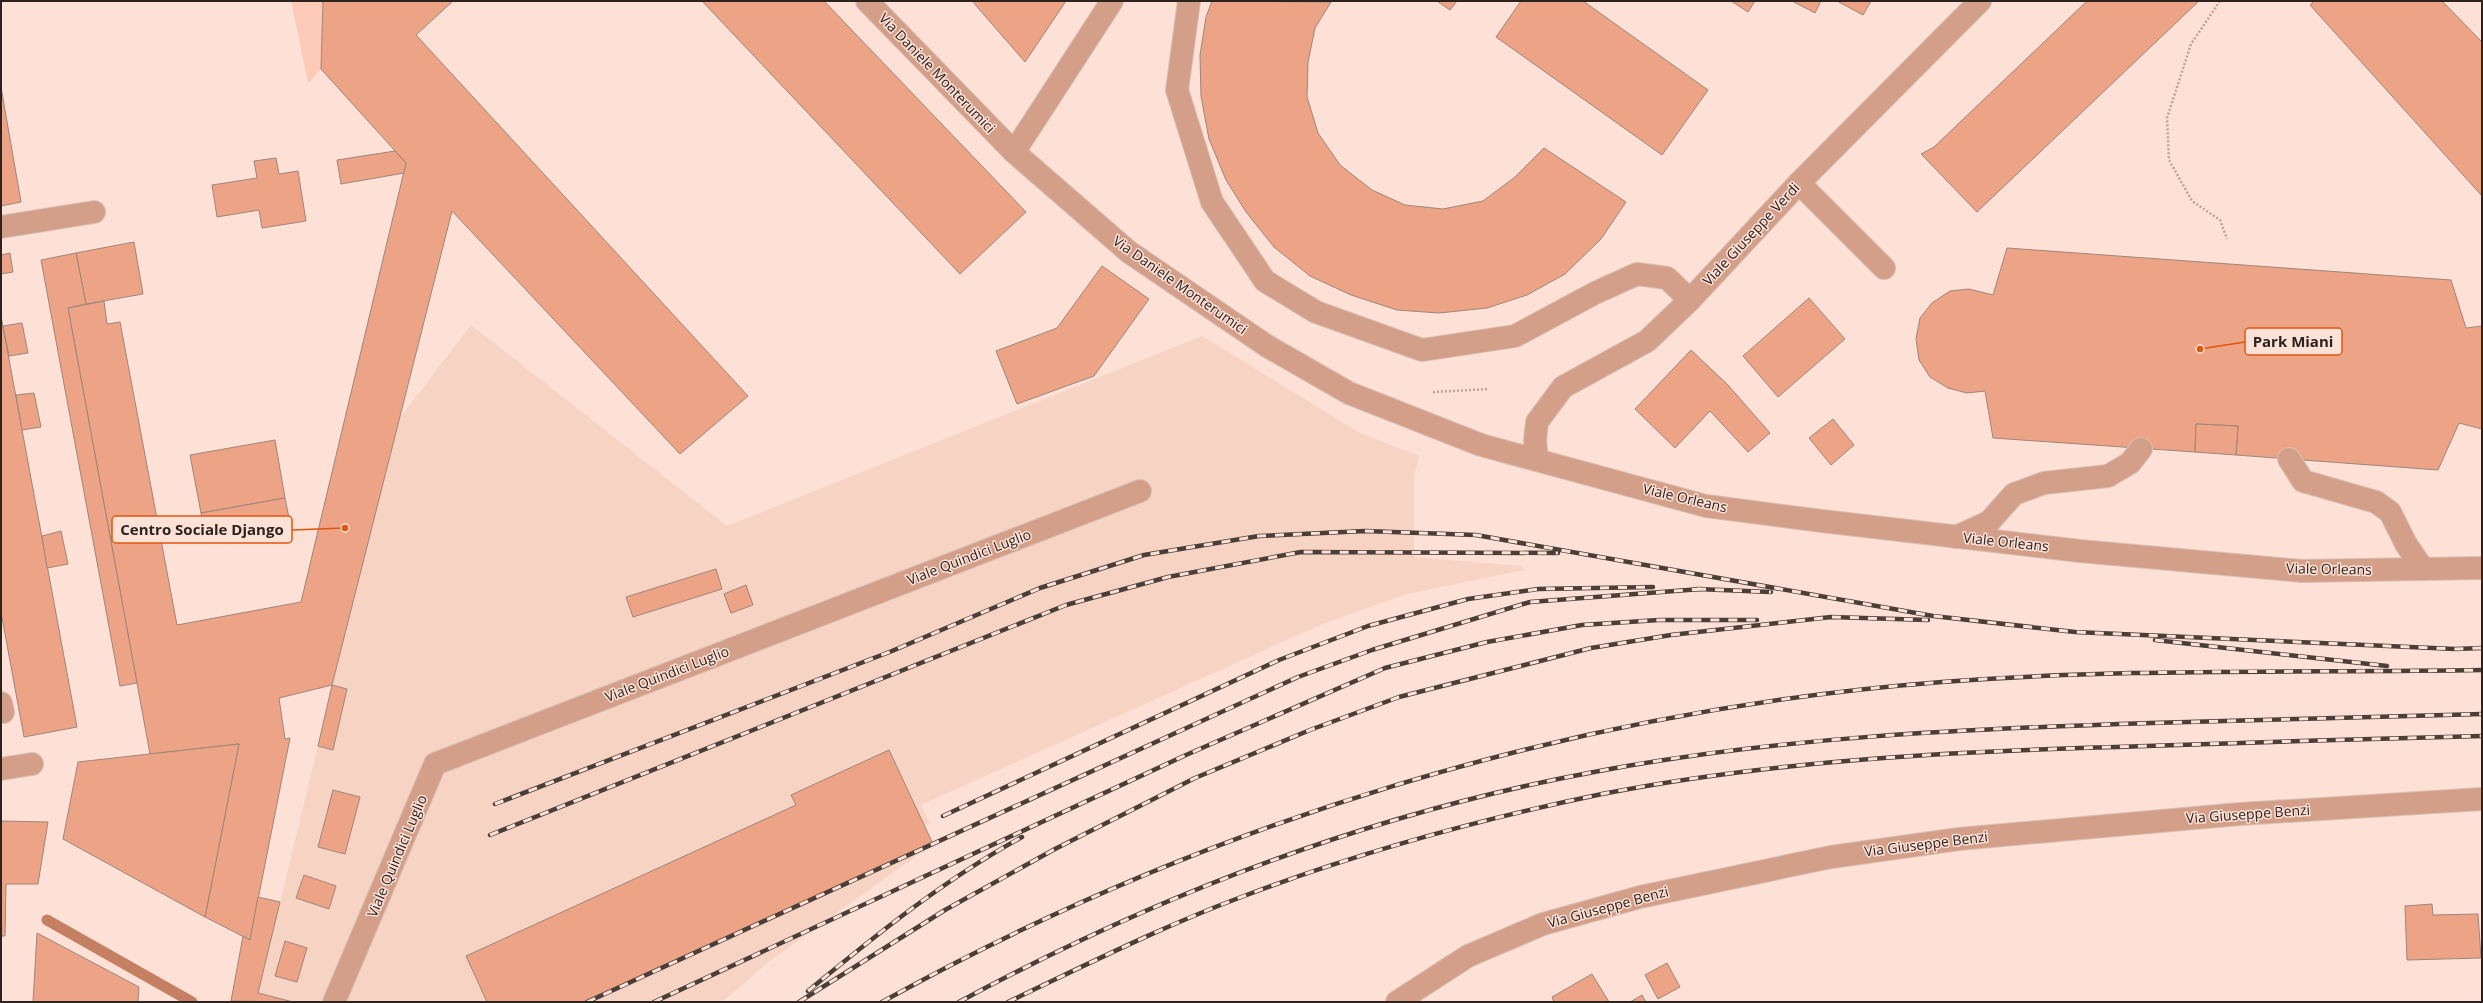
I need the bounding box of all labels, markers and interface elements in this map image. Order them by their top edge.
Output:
street label: Via Daniele Monterumici [875,9,1000,137]
street label: Viale Giuseppe Verdi [1698,178,1803,289]
street label: Via Daniele Monterumici [1109,231,1251,338]
callout: Park Miani [2245,328,2342,355]
text: Park Miani [2253,331,2333,351]
street label: Viale Orleans [1641,479,1729,516]
callout: Centro Sociale Django [112,516,292,543]
text: Centro Sociale Django [120,519,284,539]
street label: Viale Quindici Luglio [904,524,1033,589]
street label: Viale Orleans [1962,528,2050,555]
street label: Viale Orleans [2286,558,2372,579]
street label: Viale Quindici Luglio [602,641,731,706]
street label: Viale Quindici Luglio [362,792,431,920]
street label: Via Giuseppe Benzi [2185,800,2311,827]
street label: Via Giuseppe Benzi [1863,826,1989,861]
street label: Via Giuseppe Benzi [1545,881,1670,932]

